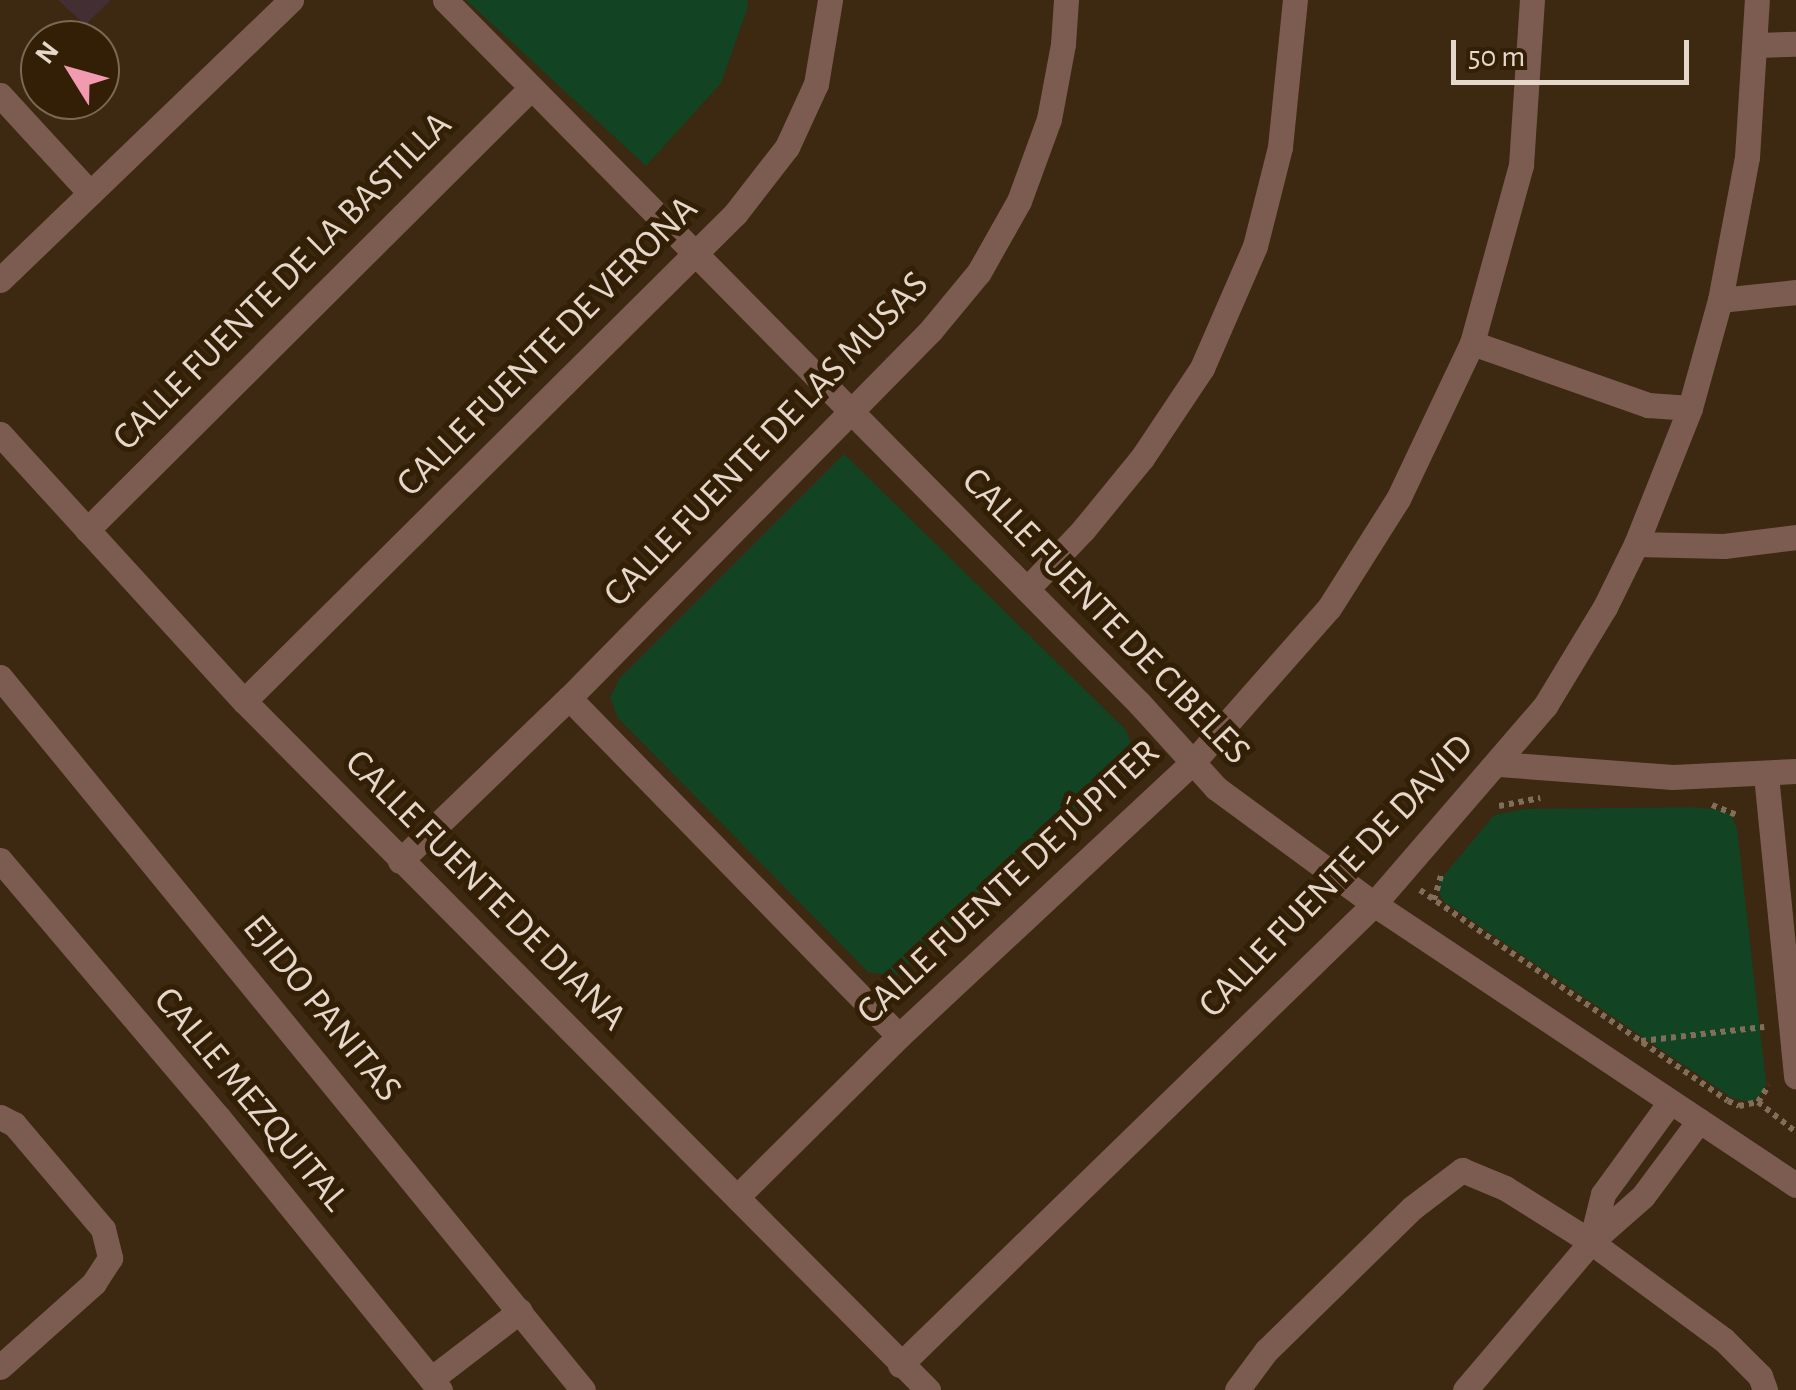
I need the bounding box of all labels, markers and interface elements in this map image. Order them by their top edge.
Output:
north arrow [20,20,120,120]
scale bar [1456,20,1694,82]
text: N [31,37,65,69]
text: 50 m [1468,42,1525,72]
street label: CALLE FUENTE DE LA BASTILLA [104,103,462,461]
street label: CALLE FUENTE DE VERONA [388,187,708,507]
street label: CALLE FUENTE DE LAS MUSAS [595,263,939,617]
street label: CALLE FUENTE DE CIBELES [951,459,1259,775]
street label: CALLE FUENTE DE DAVID [1190,726,1484,1028]
street label: CALLE FUENTE DE JÚPITER [848,731,1170,1035]
street label: CALLE FUENTE DE DIANA [335,741,635,1041]
street label: EJIDO PANITAS [232,906,410,1112]
street label: CALLE MEZQUITAL [143,979,357,1221]

